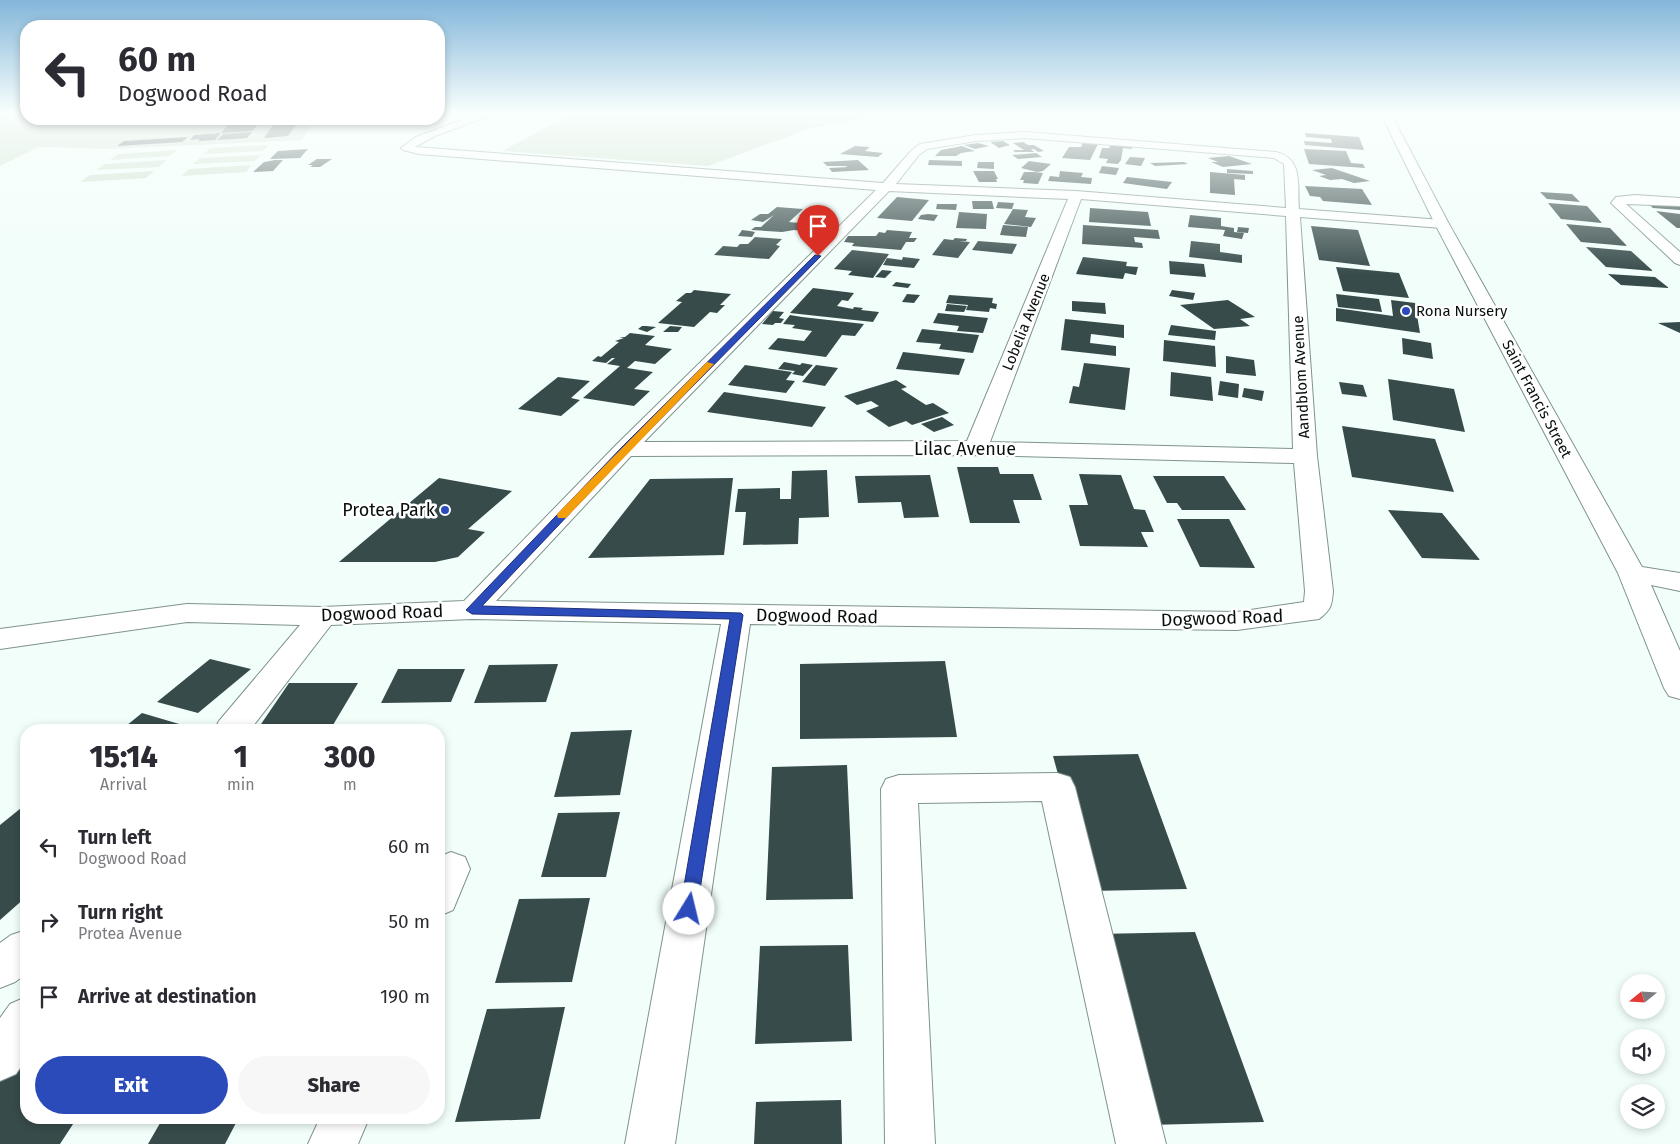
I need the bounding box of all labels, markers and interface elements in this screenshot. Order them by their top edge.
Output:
text: 60 m [118,38,196,80]
icon: left [35,40,100,105]
text: Dogwood Road [118,80,268,107]
pin [797,205,839,256]
icon: arrive [804,212,832,240]
street label: Lobelia Avenue [998,271,1054,373]
place label: Rona Nursery [1416,302,1508,320]
marker: Rona Nursery [1400,305,1412,317]
street label: Aandblom Avenue [1289,315,1313,439]
street label: Saint Francis Street [1498,337,1576,462]
street label: Lilac Avenue [914,438,1016,460]
place label: Protea Park [342,499,436,521]
marker: Protea Park [439,504,451,516]
street label: Dogwood Road [320,600,444,626]
street label: Dogwood Road [756,604,878,628]
street label: Dogwood Road [1160,605,1284,631]
text: 15:14 [89,739,158,775]
text: 1 [234,739,248,775]
text: 300 [324,739,376,775]
text: Arrival [100,775,147,794]
text: min [227,775,255,794]
text: m [343,775,357,794]
text: Turn left [78,826,152,849]
icon: left [35,833,63,861]
text: 60 m [388,835,430,858]
text: Dogwood Road [78,849,187,868]
position arrow [662,882,714,934]
text: Turn right [78,901,163,924]
icon: right [35,908,63,936]
text: 50 m [389,910,430,933]
text: Protea Avenue [78,924,182,943]
north arrow [1620,974,1665,1019]
map controls [1620,974,1665,1129]
icon: arrive [35,983,63,1011]
text: Arrive at destination [78,985,257,1008]
text: 190 m [380,985,430,1008]
button: sound [1620,1029,1665,1074]
button: Exit [35,1056,228,1114]
button: Share [238,1056,430,1114]
button: layers [1620,1084,1665,1129]

